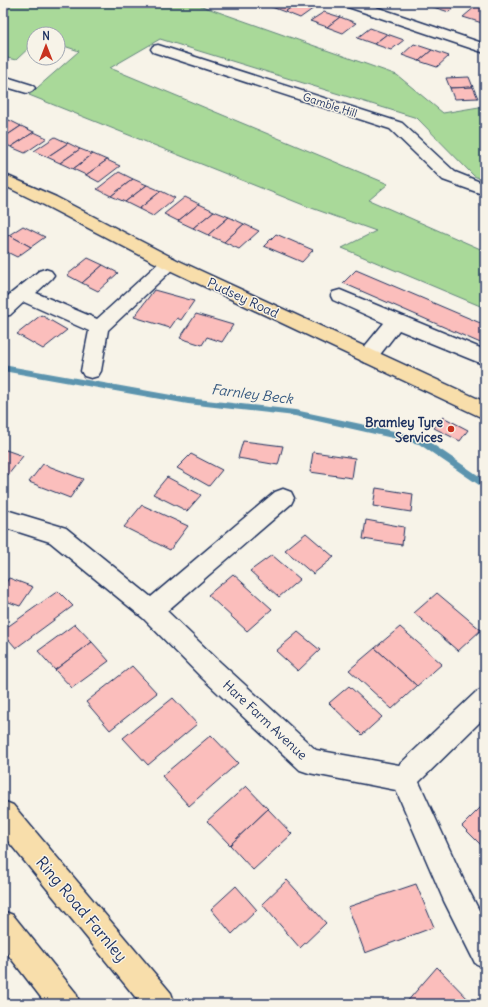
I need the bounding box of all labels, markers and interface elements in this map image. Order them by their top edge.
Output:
north arrow [26,26,66,66]
text: N [42,29,50,43]
street label: Gamble Hill [301,90,359,120]
street label: Pudsey Road [205,274,282,322]
water label: Farnley Beck [210,380,295,408]
place label: Bramley Tyre Services [365,414,443,446]
marker: Bramley Tyre Services [446,424,456,434]
street label: Hare Farm Avenue [219,677,311,763]
street label: Ring Road Farnley [32,852,132,966]

